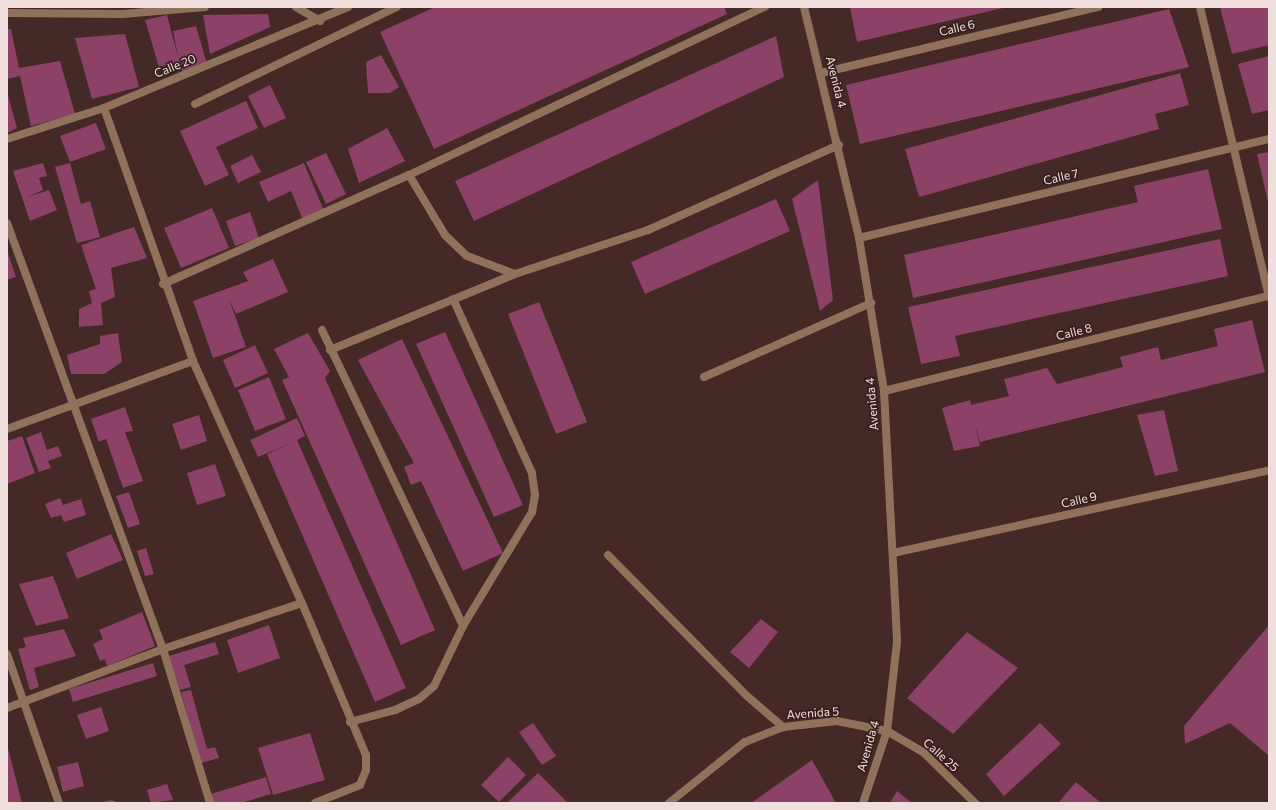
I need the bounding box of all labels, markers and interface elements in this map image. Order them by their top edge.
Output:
street label: Calle 6 [938,17,976,39]
street label: Calle 20 [152,51,198,81]
street label: Avenida 4 [823,55,849,109]
street label: Calle 7 [1042,166,1080,188]
street label: Calle 8 [1055,321,1093,343]
street label: Avenida 4 [863,377,881,431]
street label: Calle 9 [1060,489,1098,511]
street label: Avenida 5 [786,704,840,722]
street label: Avenida 4 [854,719,882,773]
street label: Calle 25 [920,735,962,775]

